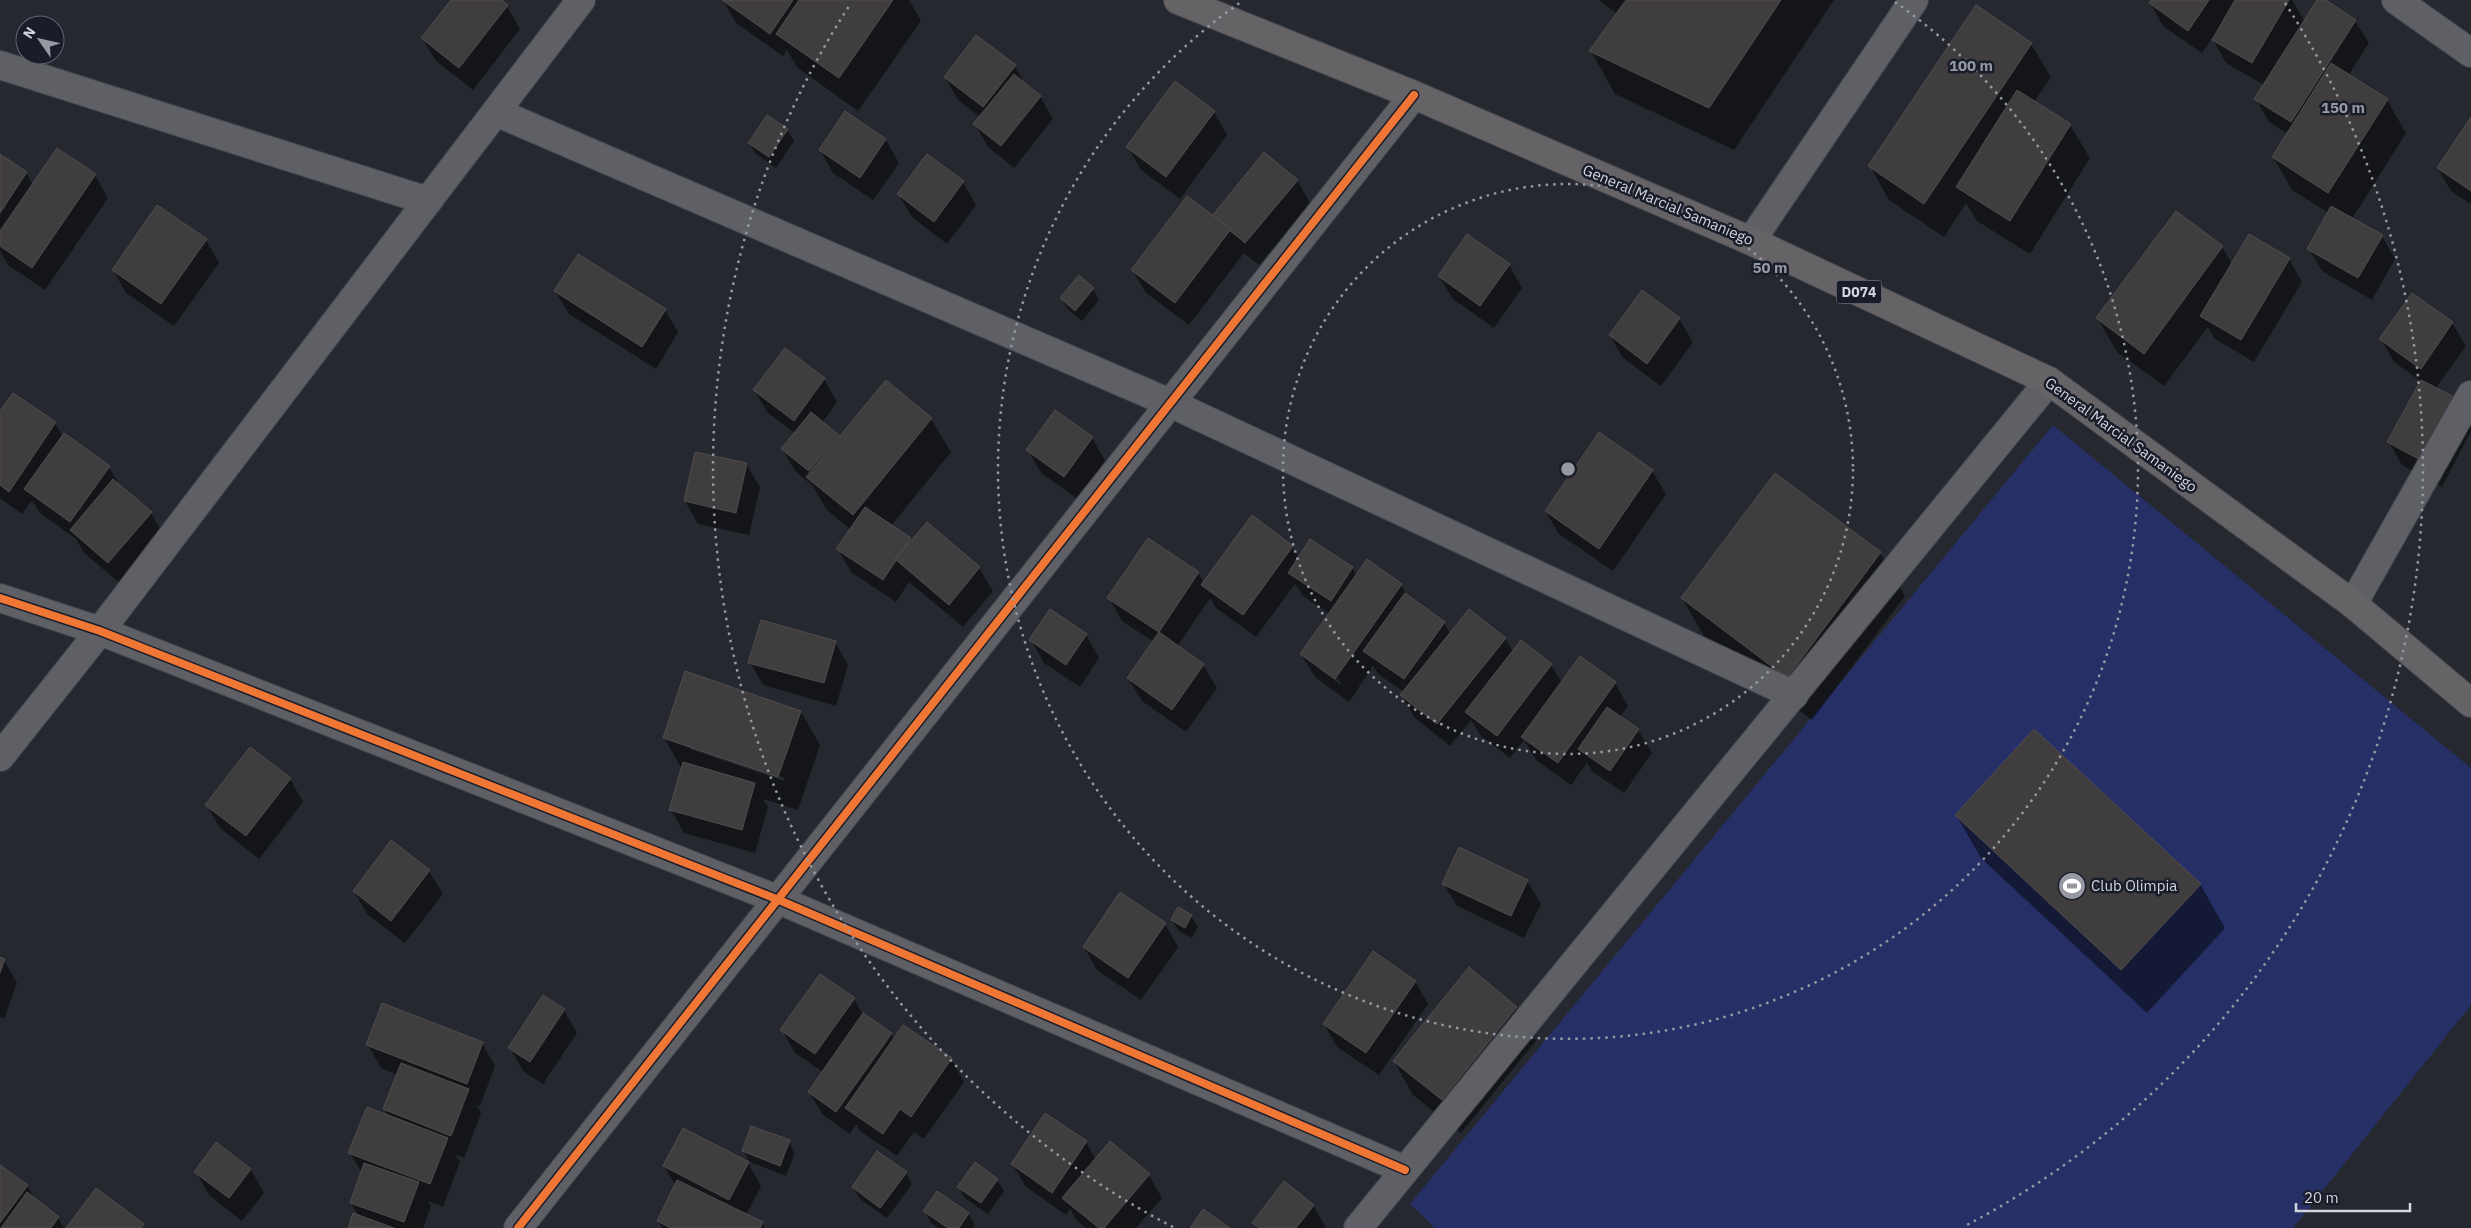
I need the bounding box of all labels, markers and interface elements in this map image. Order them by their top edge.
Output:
north arrow [15,15,65,65]
text: N [19,23,40,42]
text: 100 m [1949,56,1993,75]
text: 150 m [2321,98,2365,117]
street label: General Marcial Samaniego [1580,160,1756,249]
text: 50 m [1753,258,1787,277]
road number: D074 [1836,280,1882,304]
street label: General Marcial Samaniego [2041,373,2201,496]
centre of rings [1559,460,1577,478]
sports icon: Club Olimpia [2057,871,2087,901]
place label: Club Olimpia [2091,876,2177,895]
scale bar [2296,1180,2410,1212]
text: 20 m [2304,1188,2339,1207]

